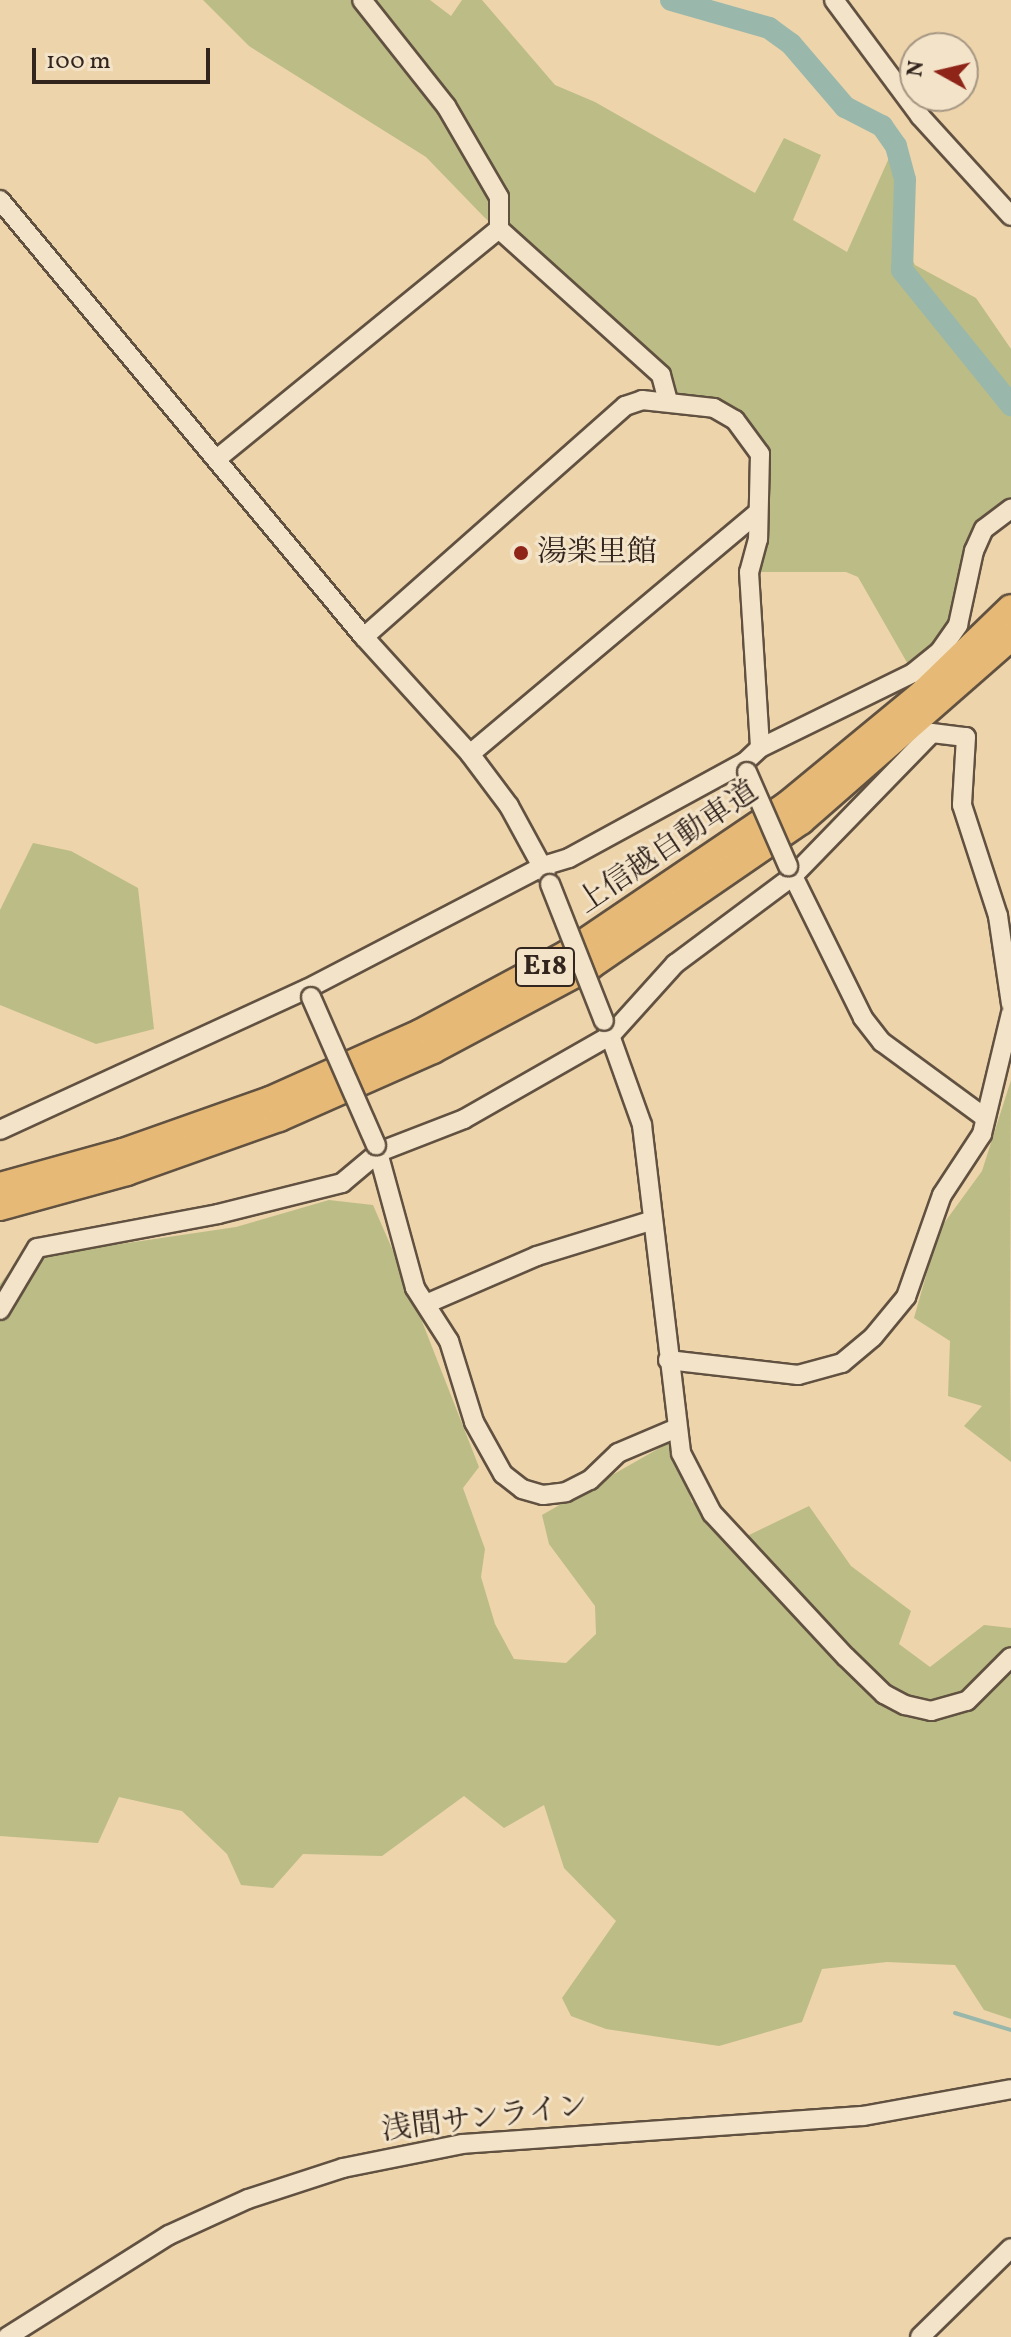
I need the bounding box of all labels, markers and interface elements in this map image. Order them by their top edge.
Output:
scale bar [36,32,214,82]
north arrow [899,32,979,112]
text: 100 m [46,45,111,79]
text: N [900,59,933,79]
place label: 湯楽里館 [537,535,657,571]
marker: 湯楽里館 [512,544,530,562]
street label: 上信越自動車道 [571,774,765,922]
road number: E18 [513,943,577,991]
street label: 浅間サンライン [379,2088,591,2150]

